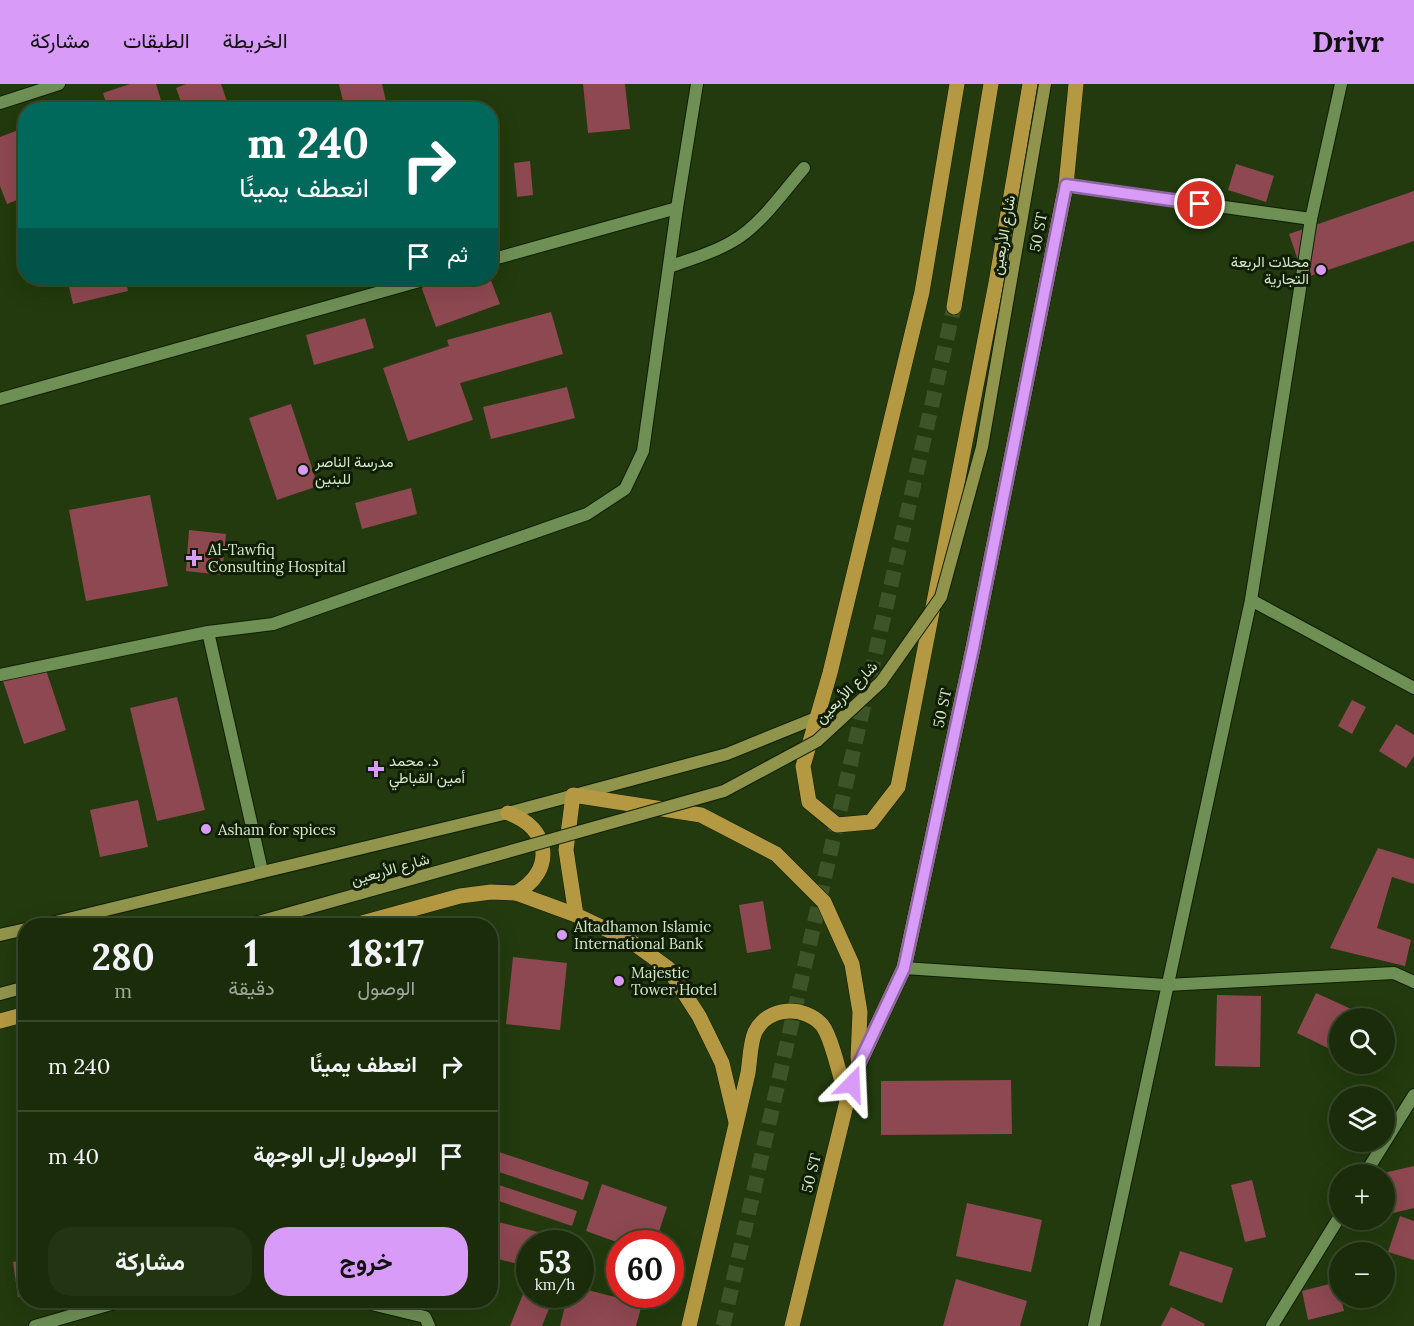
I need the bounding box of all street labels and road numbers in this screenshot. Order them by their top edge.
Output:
street label: شارع الأربعين [987,193,1021,277]
street label: 50 ST [1025,210,1051,253]
street label: شارع الأربعين [811,657,883,729]
street label: 50 ST [929,686,955,729]
street label: شارع الأربعين [349,849,432,891]
street label: 50 ST [797,1151,825,1194]

